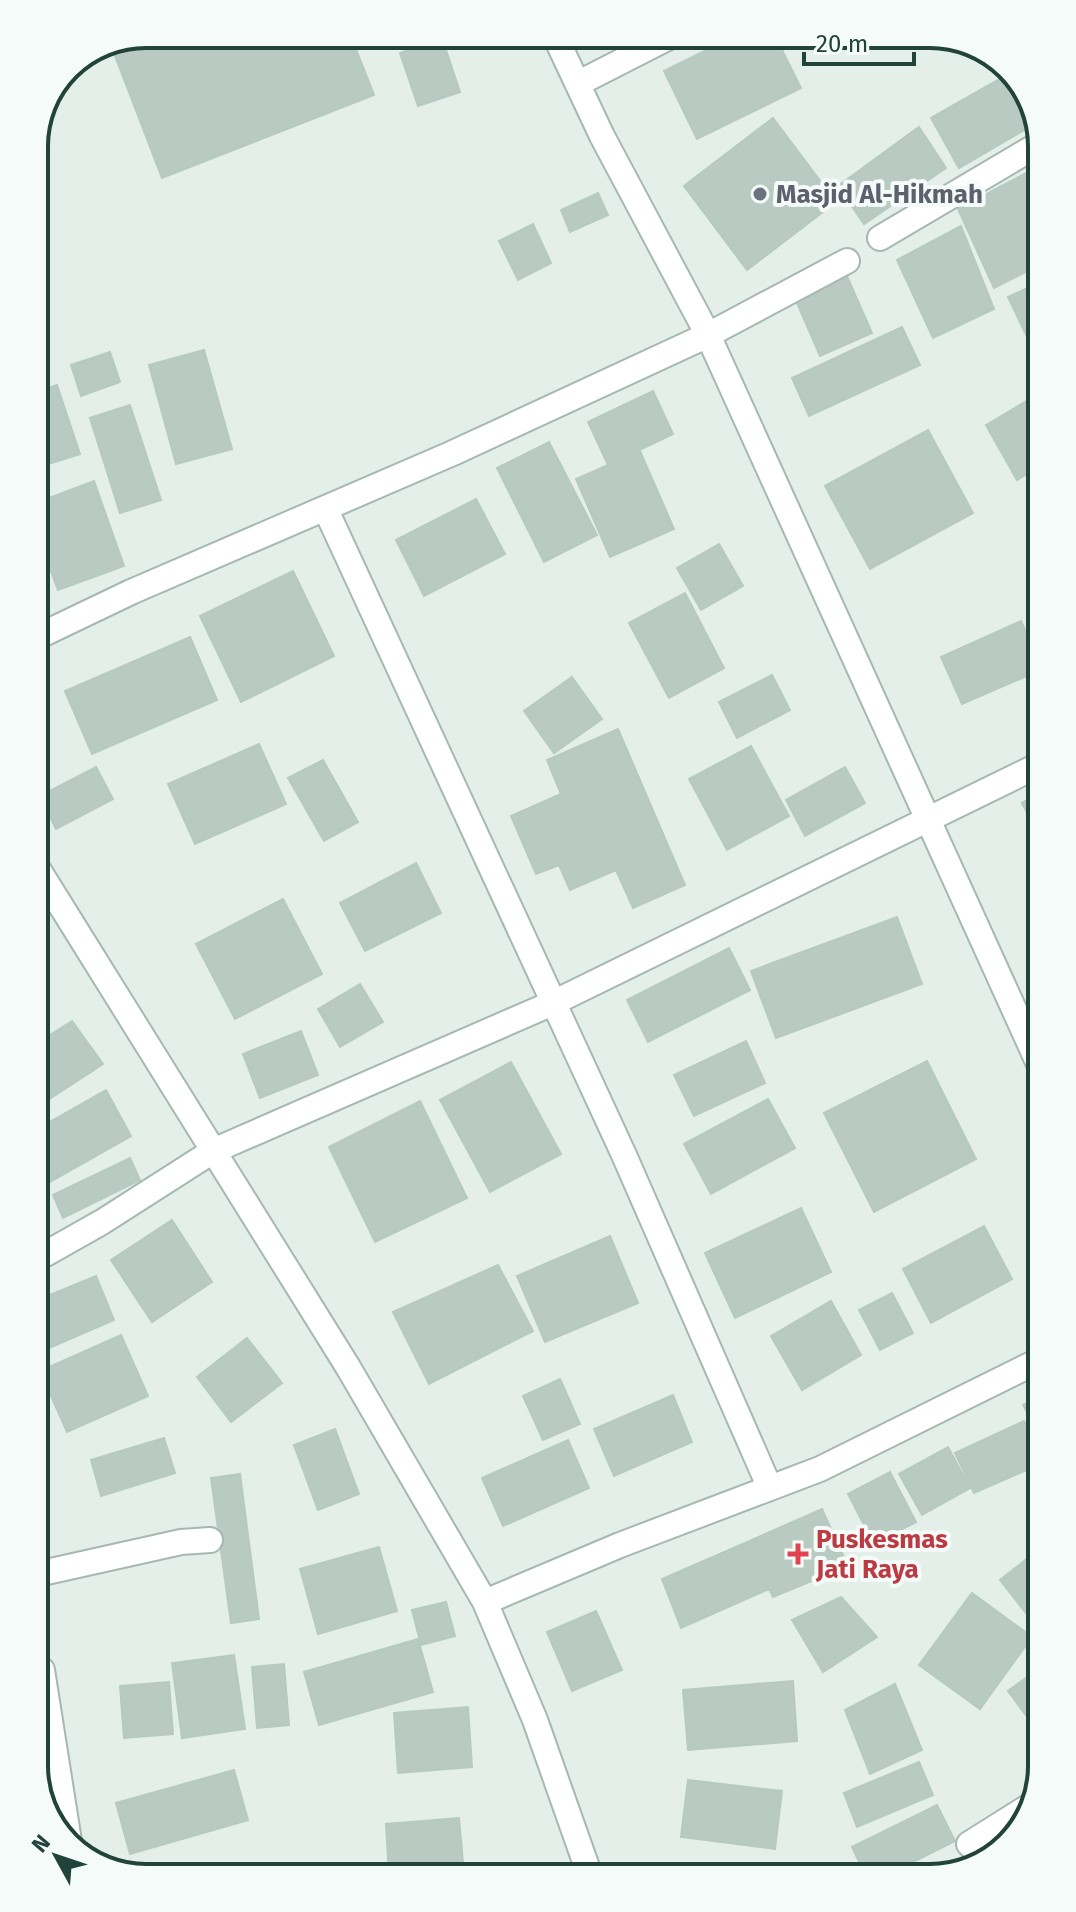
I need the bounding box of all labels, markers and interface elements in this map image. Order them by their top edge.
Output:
scale bar [804,16,914,66]
text: 20 m [816,30,868,58]
place label: Masjid Al-Hikmah [776,179,983,210]
marker: Masjid Al-Hikmah [751,185,769,203]
place label: Puskesmas Jati Raya [815,1524,948,1585]
marker: Puskesmas Jati Raya [787,1543,809,1565]
north arrow [16,1816,96,1896]
text: N [26,1829,56,1858]

